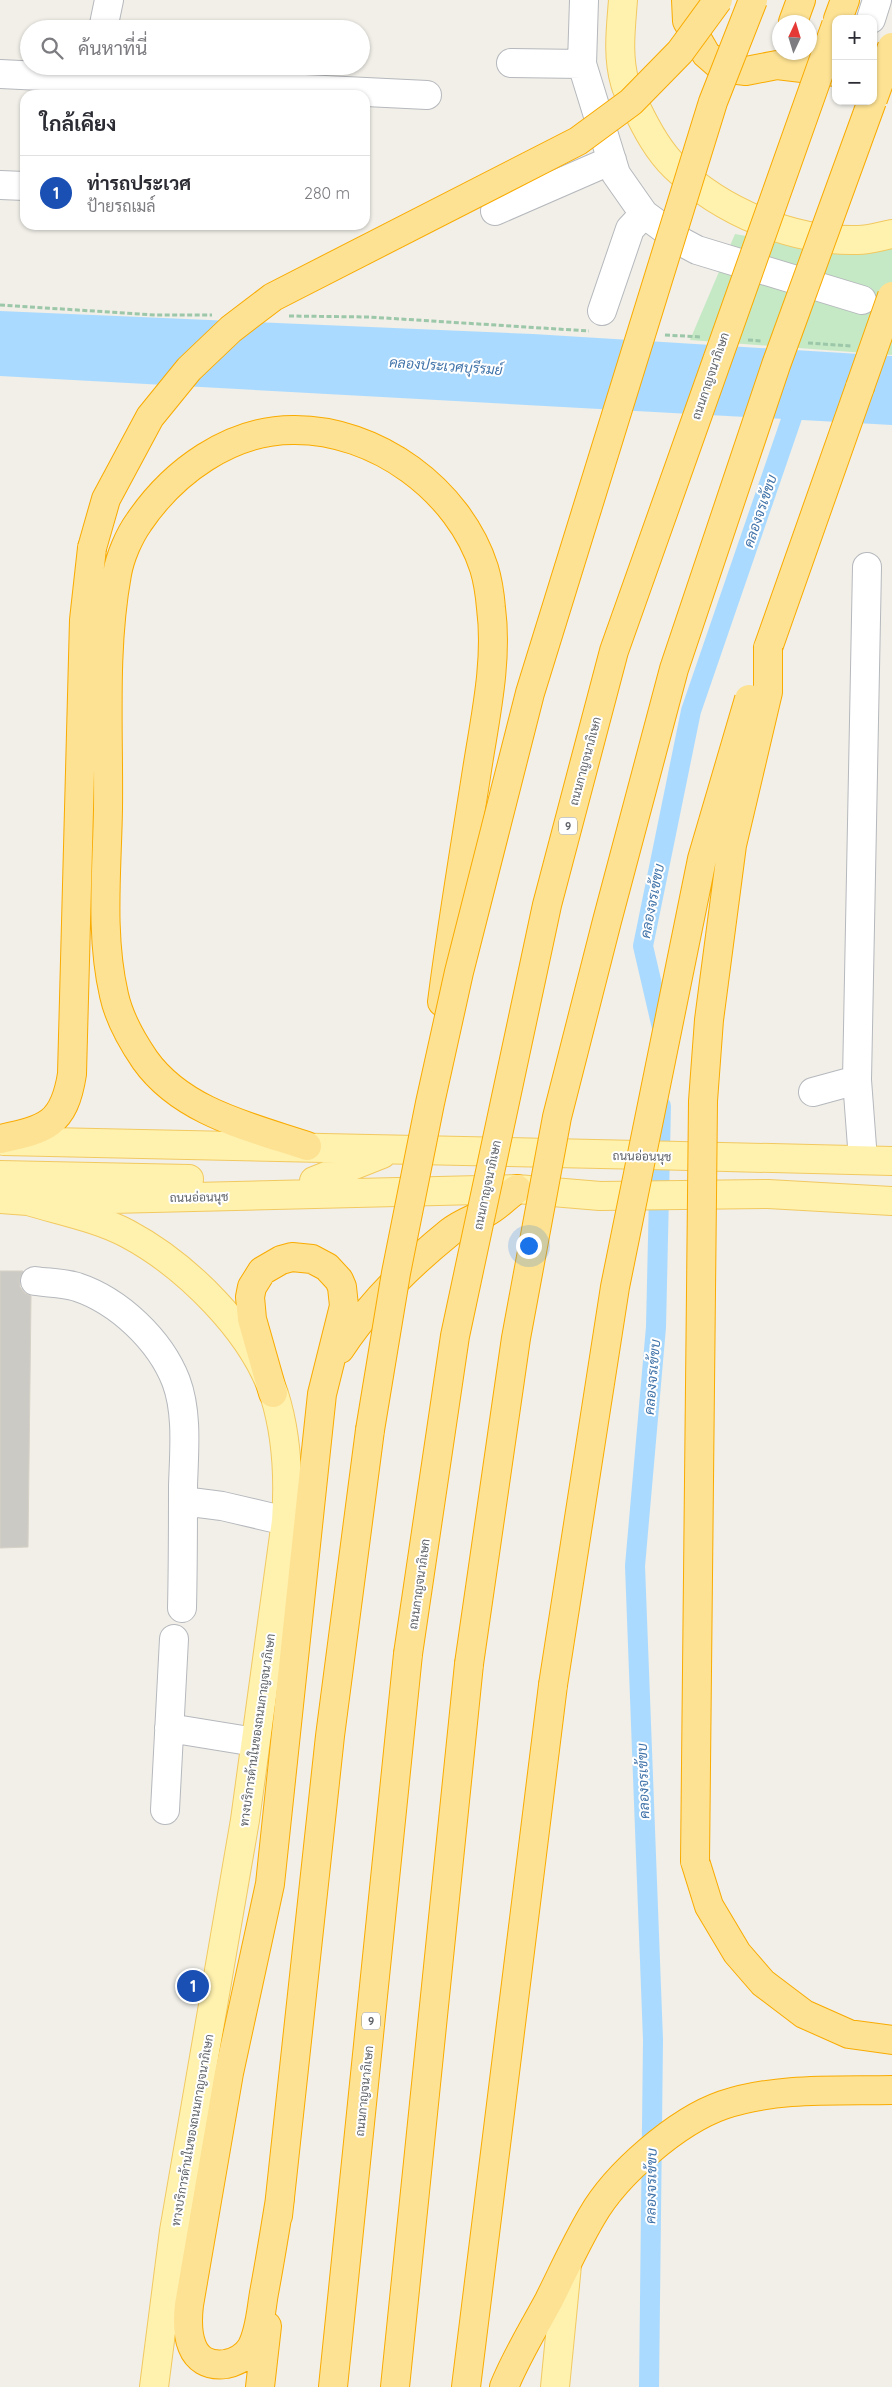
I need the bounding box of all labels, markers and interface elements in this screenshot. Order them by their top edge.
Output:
north arrow [772,15,817,60]
map controls [832,15,877,105]
button: + [832,15,877,60]
search box [20,20,370,75]
icon: search [38,34,66,62]
text: ค้นหาที่นี่ [78,36,147,60]
button: − [832,60,877,105]
text: ใกล้เคียง [40,110,116,136]
text: ท่ารถประเวศ [87,171,191,195]
text: 1 [53,183,59,203]
text: 280 m [304,183,350,203]
text: ป้ายรถเมล์ [87,196,156,216]
street label: ถนนกาญจนาภิเษก [688,330,732,422]
water label: คลองประเวศบุรีรมย์ [389,353,505,380]
water label: คลองจรเข้ขบ [739,472,781,550]
street label: ถนนกาญจนาภิเษก [566,715,604,807]
road number: 9 [559,818,577,834]
water label: คลองจรเข้ขบ [636,862,668,940]
street label: ถนนกาญจนาภิเษก [470,1139,504,1231]
street label: ถนนอ่อนนุช [612,1148,672,1166]
street label: ถนนอ่อนนุช [169,1189,229,1207]
your location [516,1233,542,1259]
water label: คลองจรเข้ขบ [640,1339,664,1415]
street label: ถนนกาญจนาภิเษก [405,1538,433,1630]
street label: ทางบริการด้านในของถนนกาญจนาภิเษก [236,1632,278,1828]
water label: คลองจรเข้ขบ [633,1743,653,1819]
pin: 1 [177,1967,209,2005]
road number: 9 [362,2012,380,2030]
street label: ทางบริการด้านในของถนนกาญจนาภิเษก [168,2033,216,2227]
street label: ถนนกาญจนาภิเษก [352,2045,376,2137]
water label: คลองจรเข้ขบ [641,2148,661,2224]

